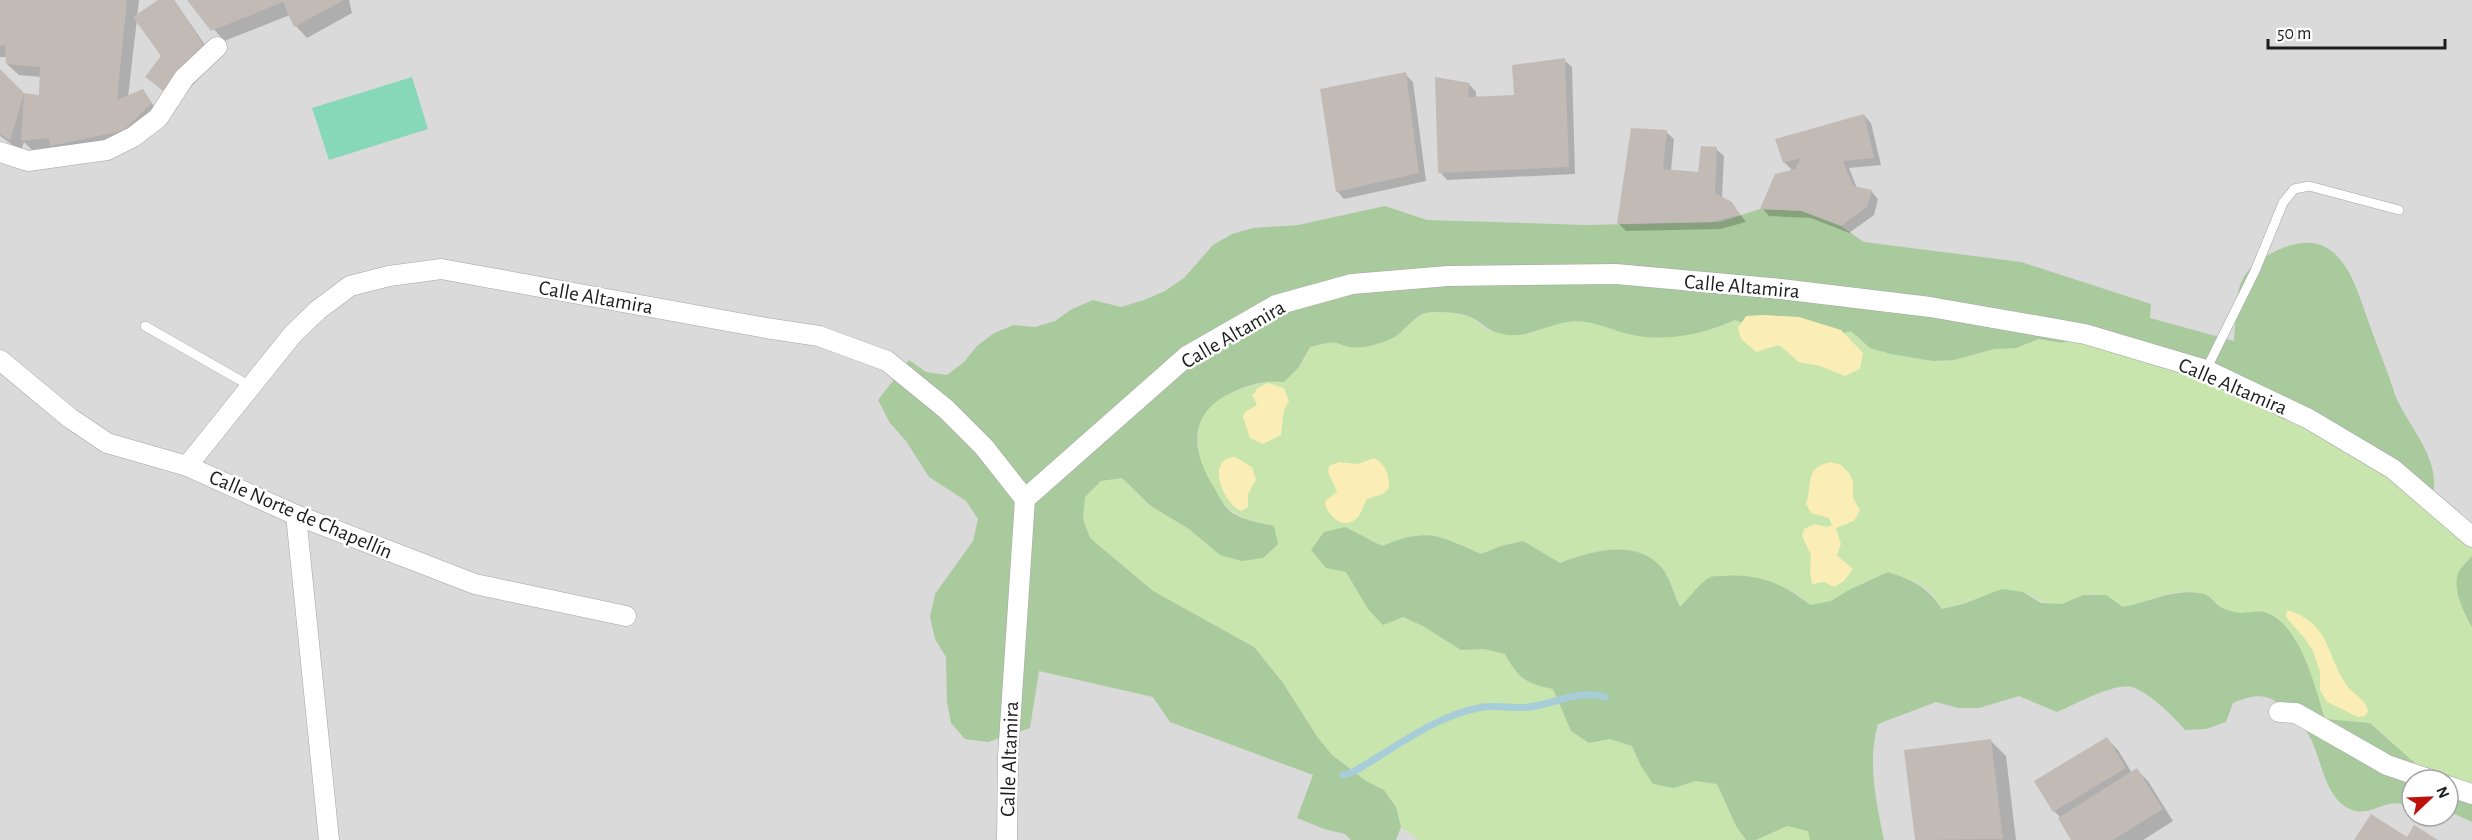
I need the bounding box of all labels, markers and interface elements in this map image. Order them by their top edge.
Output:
scale bar [2268,12,2445,50]
text: 50 m [2277,25,2311,43]
street label: Calle Altamira [1683,271,1801,302]
street label: Calle Altamira [537,277,655,318]
street label: Calle Altamira [1178,296,1289,372]
street label: Calle Altamira [2175,354,2290,419]
street label: Calle Norte de Chapellín [206,466,395,563]
street label: Calle Altamira [997,700,1022,817]
north arrow [2400,768,2460,828]
text: N [2433,784,2452,801]

